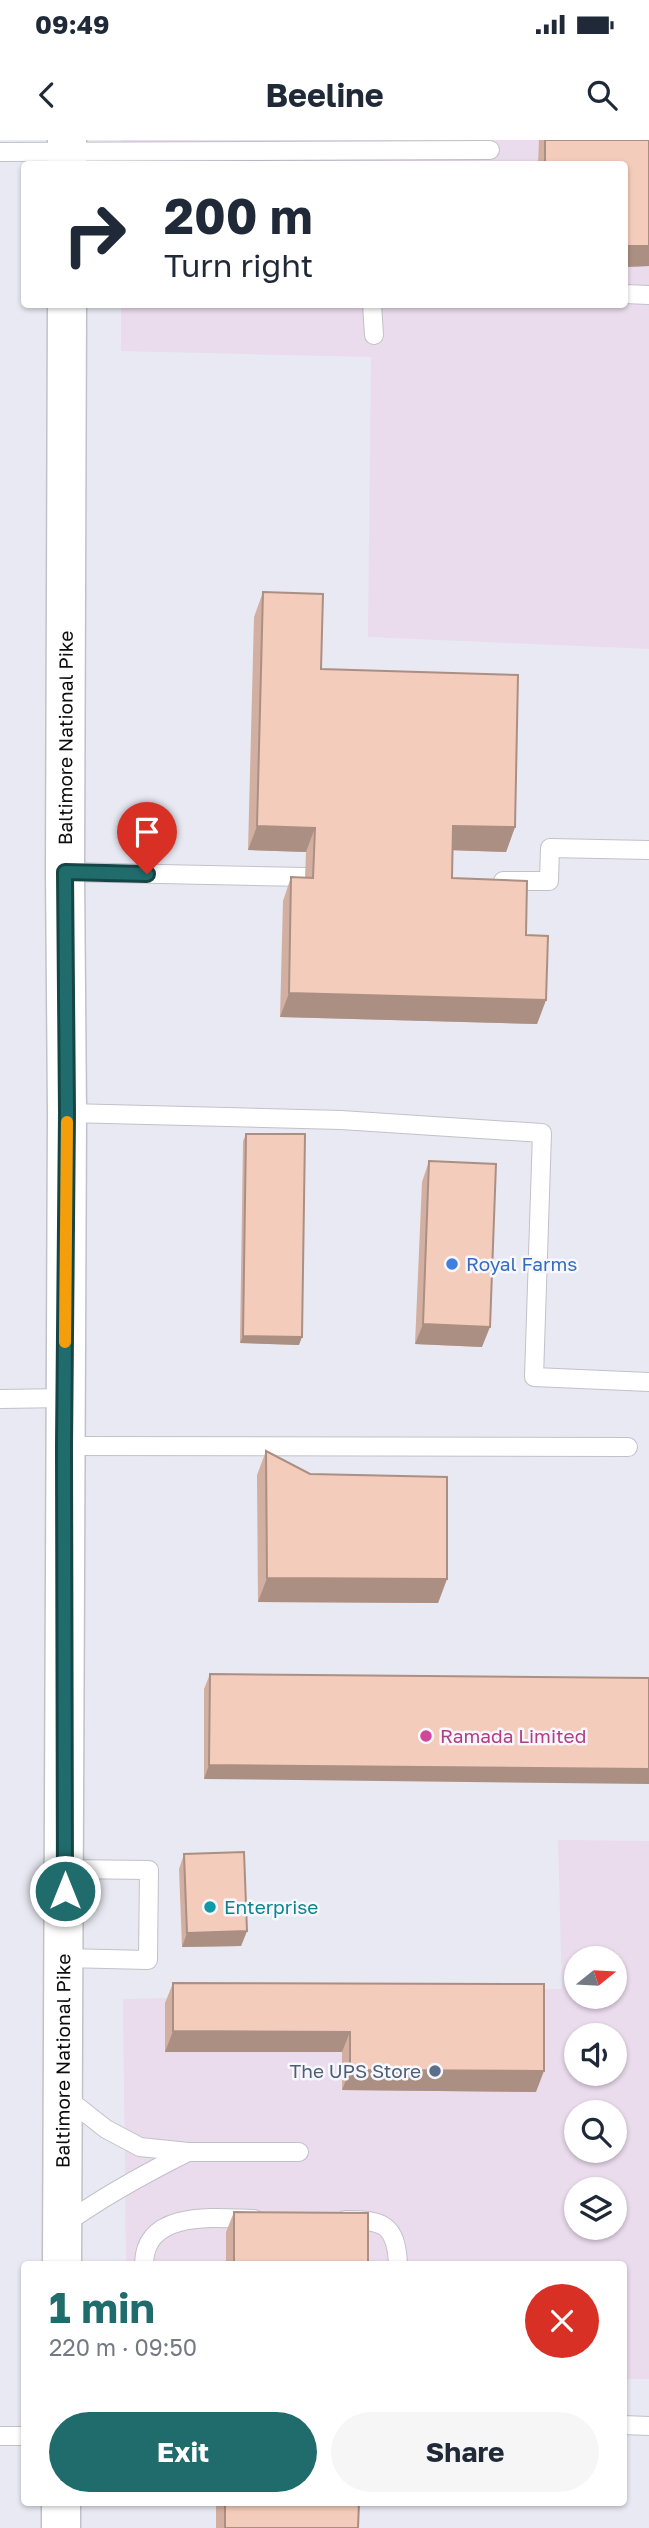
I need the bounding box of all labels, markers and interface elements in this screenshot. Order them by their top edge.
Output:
text: 09:49 [35,9,110,40]
icon: back [28,76,66,114]
text: Beeline [265,76,384,114]
icon: search [583,76,621,114]
text: 200 m [164,186,313,245]
icon: right [49,189,140,280]
text: Turn right [164,246,313,284]
street label: Baltimore National Pike [53,631,77,845]
pin [117,802,177,874]
icon: arrive [128,813,166,851]
place label: Royal Farms [466,1252,577,1275]
marker: Royal Farms [444,1256,460,1272]
place label: Ramada Limited [440,1724,586,1747]
marker: Ramada Limited [418,1728,434,1744]
position arrow [28,1854,102,1928]
place label: Enterprise [224,1895,318,1918]
marker: Enterprise [202,1899,218,1915]
north arrow [564,1946,626,2009]
map controls [564,1946,627,2240]
street label: Baltimore National Pike [50,1954,74,2168]
button: sound [564,2023,627,2086]
place label: The UPS Store [290,2059,421,2082]
marker: The UPS Store [427,2063,443,2079]
button: search [564,2100,627,2163]
button: layers [564,2177,627,2240]
text: 1 min [49,2282,155,2332]
button: close [525,2284,599,2358]
text: 220 m · 09:50 [49,2333,197,2361]
button: Exit [49,2412,317,2492]
button: Share [331,2412,599,2492]

